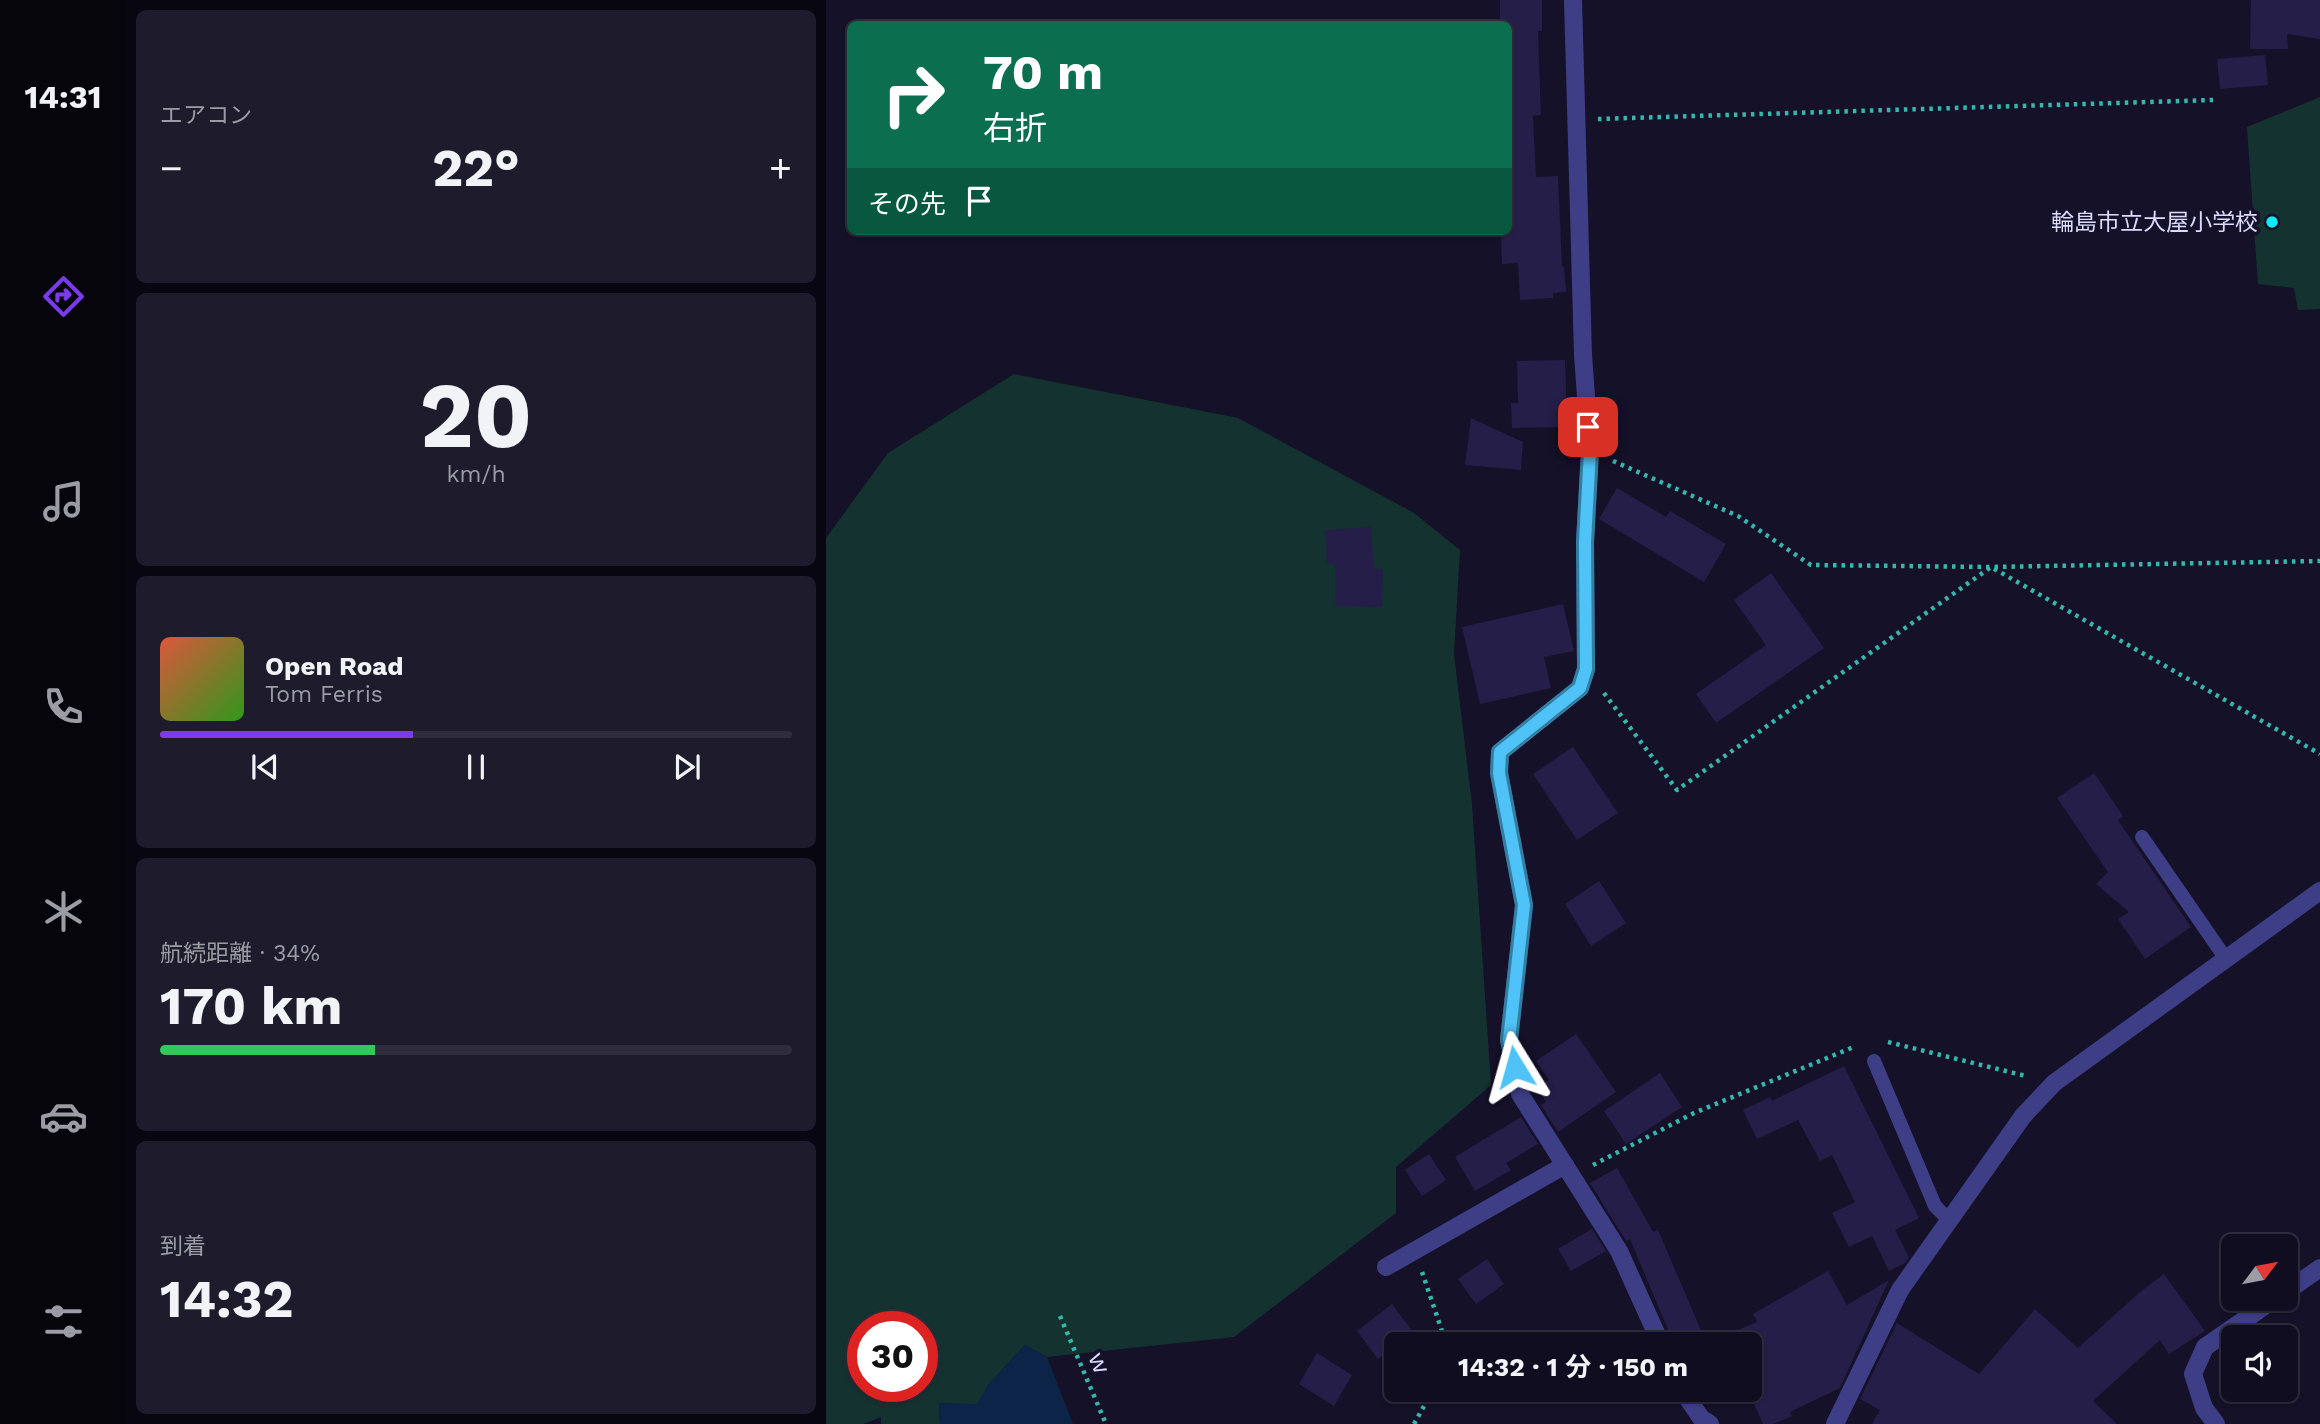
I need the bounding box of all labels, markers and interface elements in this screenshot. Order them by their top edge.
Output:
text: 70 m [983,43,1103,101]
icon: right [868,49,959,140]
text: 14:31 [25,78,101,116]
text: エアコン [160,102,252,129]
text: 右折 [983,109,1047,147]
text: 22° [432,138,520,199]
text: − [160,146,183,190]
text: + [769,146,792,190]
icon: arrive [960,182,998,220]
text: その先 [868,189,946,219]
place label: 輪島市立大屋小学校 [2051,209,2258,236]
marker: 輪島市立大屋小学校 [2264,214,2280,230]
icon: directions [39,272,88,321]
text: 20 [420,362,532,469]
pin [1558,397,1618,457]
icon: arrive [1569,408,1607,446]
text: km/h [446,461,506,488]
icon: music [39,477,88,526]
text: Open Road [265,651,403,681]
text: Tom Ferris [265,681,383,708]
icon: phone [39,682,88,731]
icon: previous [246,748,284,786]
icon: pause [457,748,495,786]
icon: next [668,748,706,786]
icon: climate [39,887,88,936]
text: 航続距離 · 34% [160,940,320,967]
text: 170 km [160,976,342,1037]
position arrow [1478,1030,1552,1104]
icon: car [39,1092,88,1141]
text: 到着 [160,1233,206,1260]
north arrow [2221,1234,2298,1311]
map controls [2221,1234,2298,1402]
text: 14:32 [160,1269,294,1330]
icon: filters [39,1297,88,1346]
speed limit sign: 30 [847,1311,938,1402]
button: sound [2221,1325,2298,1402]
street label: ｗ [1082,1347,1115,1379]
text: 14:32 · 1 分 · 150 m [1458,1352,1688,1382]

